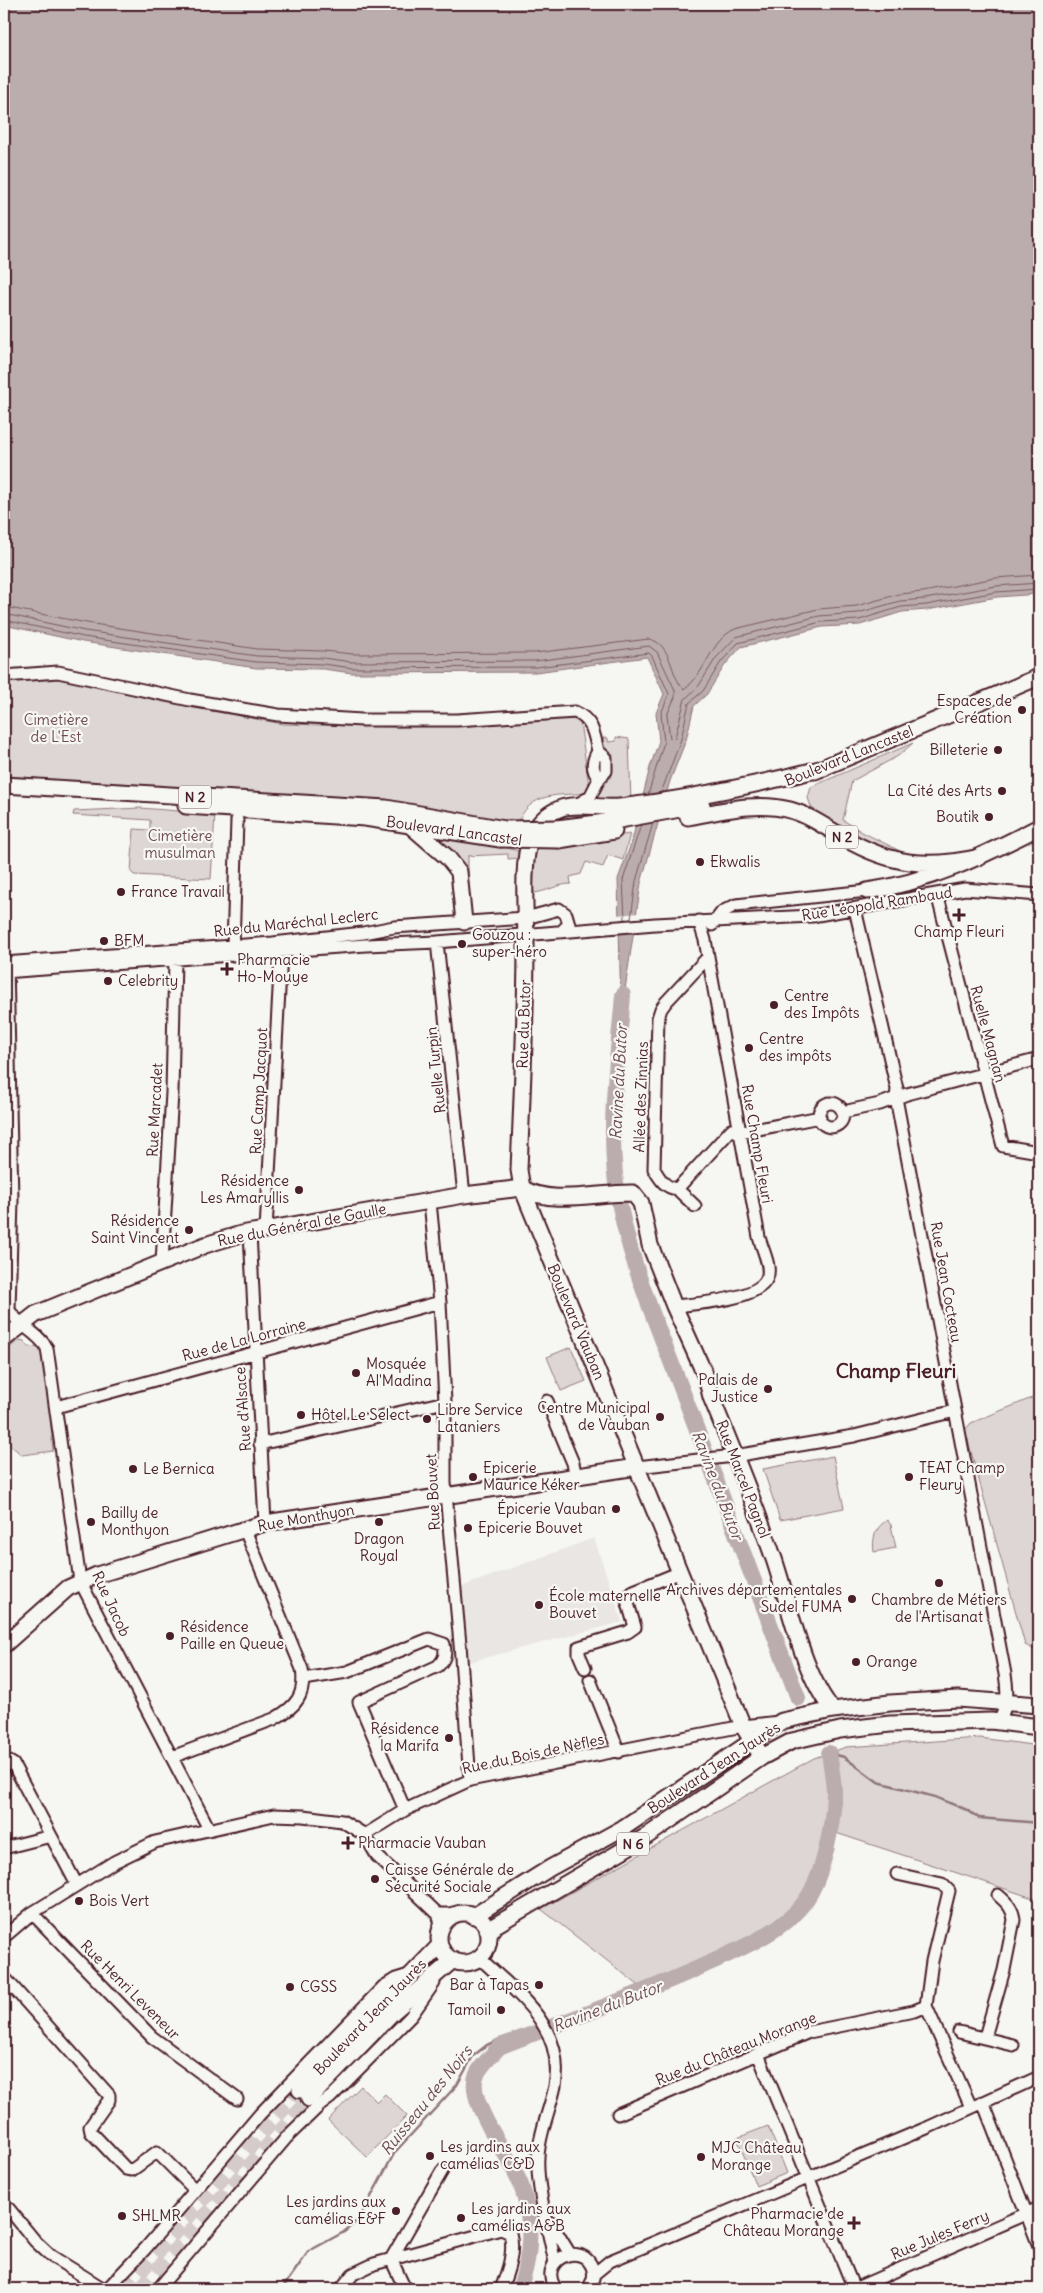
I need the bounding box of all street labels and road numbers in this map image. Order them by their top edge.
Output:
street label: Boulevard Lancastel [782,721,916,790]
road number: N 2 [179,786,211,809]
street label: Boulevard Lancastel [385,812,523,849]
road number: N 2 [826,826,858,849]
street label: Rue Léopold Rambaud [800,882,954,925]
street label: Rue du Maréchal Leclerc [213,904,380,941]
street label: Rue du Butor [512,979,535,1069]
street label: Ruelle Magnan [966,983,1011,1085]
street label: Ruelle Turpin [421,1026,449,1114]
street label: Rue Camp Jacquot [246,1027,271,1155]
street label: Allée des Zinnias [629,1041,652,1153]
street label: Rue Marcadet [143,1062,166,1158]
street label: Rue Champ Fleuri [738,1083,777,1205]
street label: Rue du Général de Gaulle [216,1199,388,1250]
street label: Rue Jean Cocteau [927,1220,967,1344]
street label: Boulevard Vauban [543,1261,610,1383]
street label: Rue de La Lorraine [180,1314,308,1365]
street label: Rue d'Alsace [230,1366,255,1452]
street label: Rue Marcel Pagnol [712,1417,775,1540]
street label: Rue Bouvet [421,1453,444,1531]
street label: Rue Monthyon [256,1500,356,1535]
street label: Rue Jacob [88,1568,135,1640]
street label: Boulevard Jean Jaurès [644,1717,784,1818]
street label: Rue du Bois de Nèfles [460,1729,606,1778]
road number: N 6 [617,1832,649,1856]
street label: Rue Henri Leveneur [77,1936,184,2043]
street label: Boulevard Jean Jaurès [309,1954,430,2079]
street label: Rue du Château Morange [653,2008,819,2090]
street label: Rue Jules Ferry [888,2205,992,2264]

